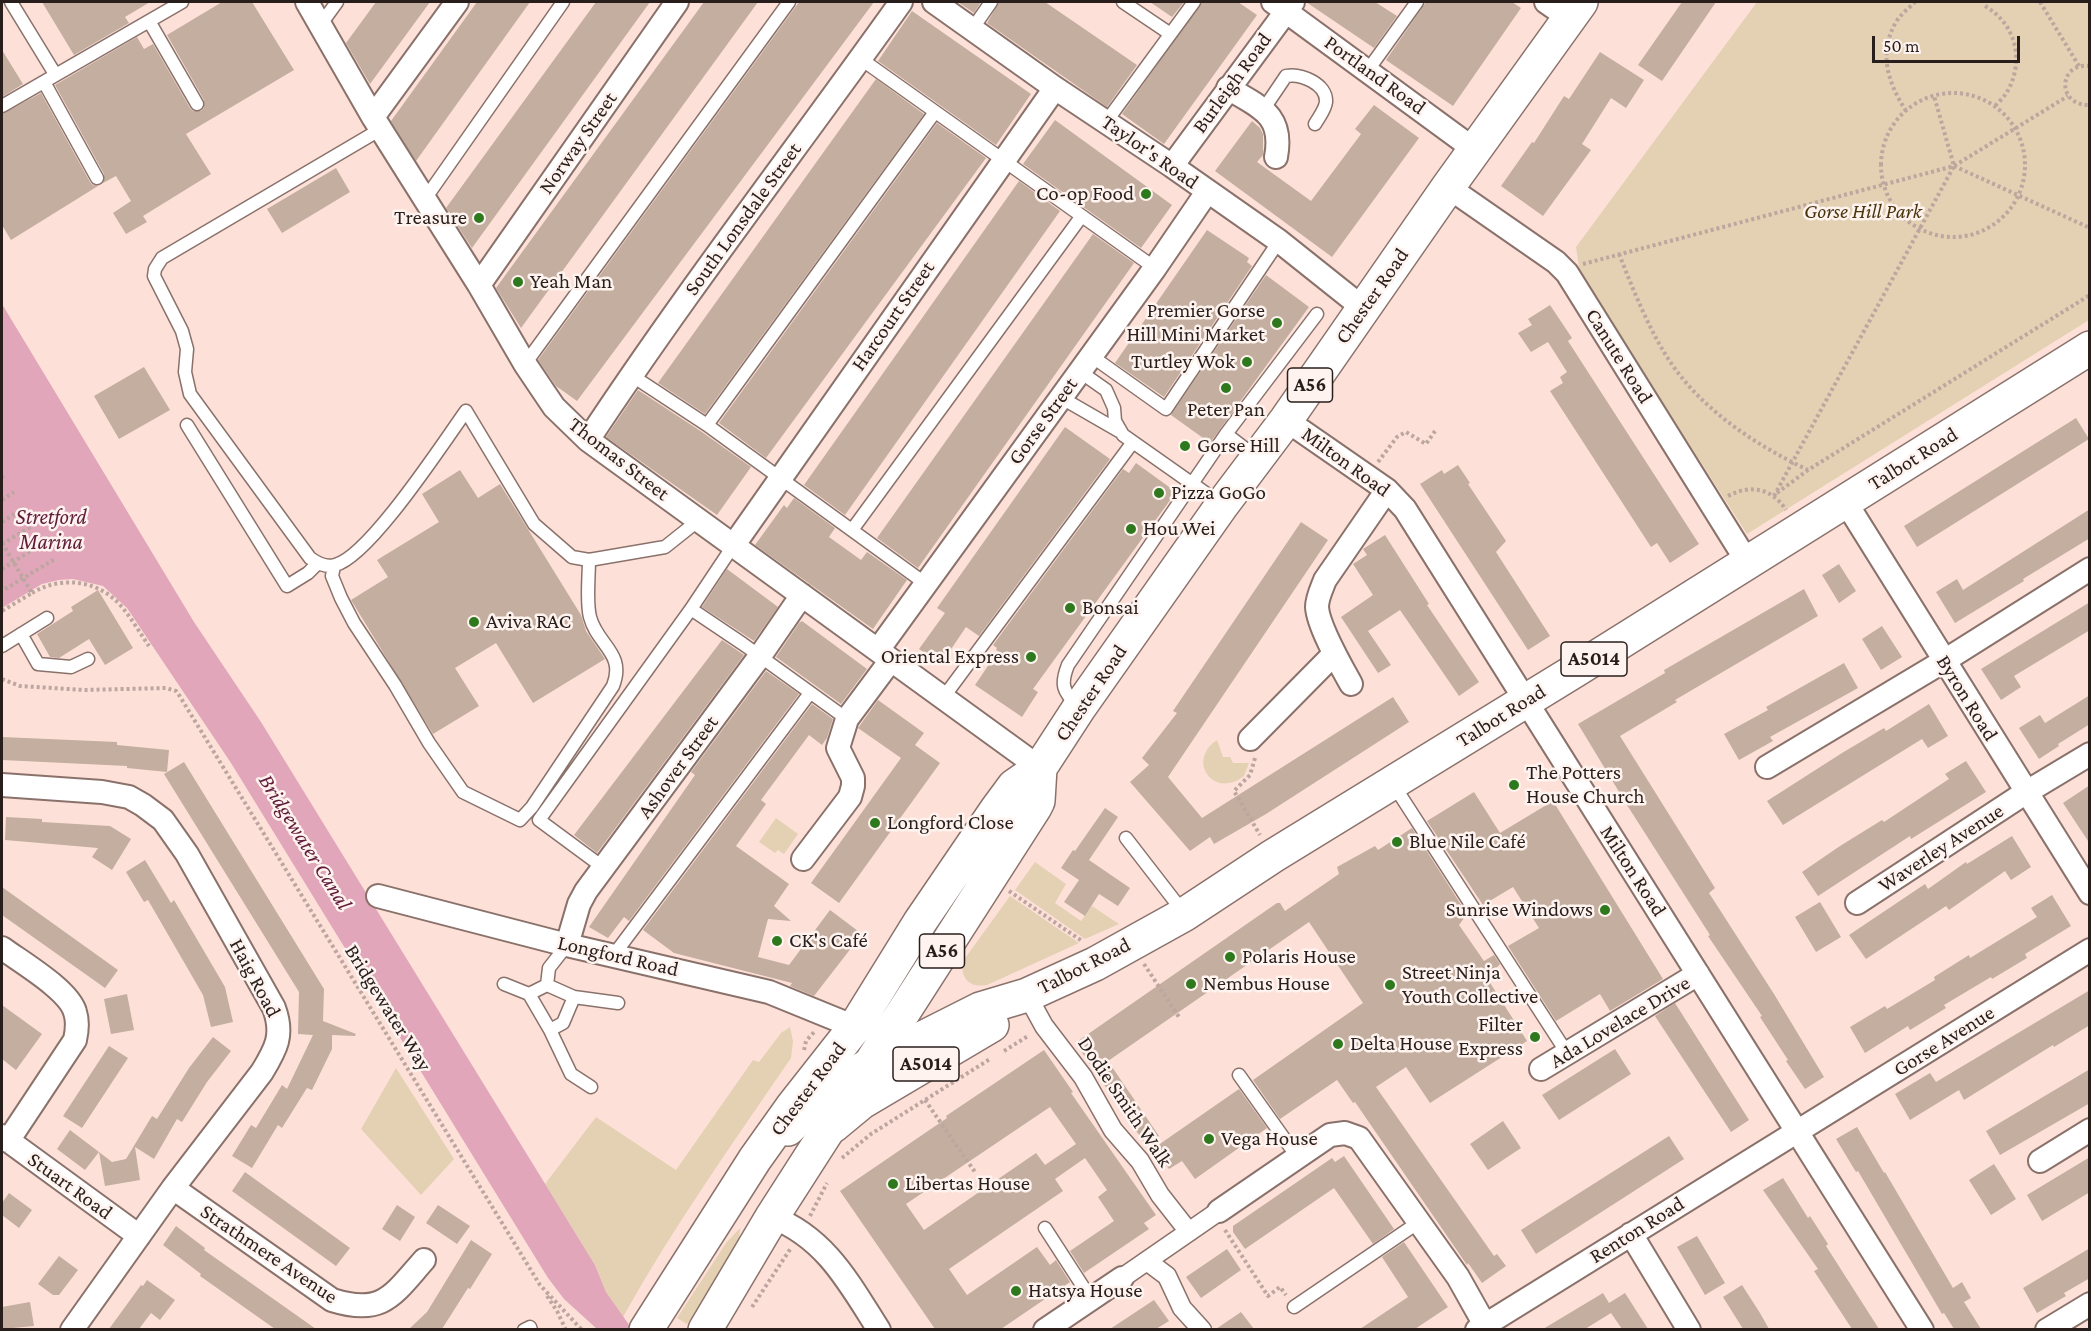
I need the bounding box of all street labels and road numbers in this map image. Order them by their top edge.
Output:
street label: Burleigh Road [1187,28,1277,138]
street label: Portland Road [1319,30,1431,120]
street label: Norway Street [533,87,623,199]
street label: Taylor's Road [1097,109,1203,195]
street label: South Lonsdale Street [679,138,807,300]
street label: Chester Road [1330,243,1414,349]
street label: Harcourt Street [846,256,940,376]
street label: Canute Road [1580,304,1658,408]
road number: A56 [1288,368,1332,402]
street label: Gorse Street [1003,372,1083,470]
street label: Thomas Street [564,412,674,506]
street label: Milton Road [1297,421,1395,503]
street label: Talbot Road [1864,422,1962,496]
street label: Chester Road [1049,640,1133,746]
road number: A5014 [1561,642,1627,676]
street label: Byron Road [1931,650,2003,746]
street label: Talbot Road [1452,679,1550,753]
street label: Ashover Street [632,711,724,823]
street label: Waverley Avenue [1874,798,2008,898]
street label: Milton Road [1594,821,1672,921]
street label: Longford Road [555,930,681,982]
street label: Talbot Road [1033,932,1135,1000]
street label: Haig Road [224,934,286,1022]
road number: A56 [920,934,964,968]
street label: Bridgewater Way [339,940,437,1076]
street label: Ada Lovelace Drive [1545,970,1695,1074]
street label: Gorse Avenue [1889,1000,1999,1082]
street label: Dodie Smith Walk [1072,1032,1178,1172]
street label: Chester Road [764,1037,852,1141]
road number: A5014 [893,1047,959,1081]
street label: Stuart Road [23,1147,117,1225]
street label: Renton Road [1585,1191,1689,1269]
street label: Strathmere Avenue [196,1199,342,1309]

